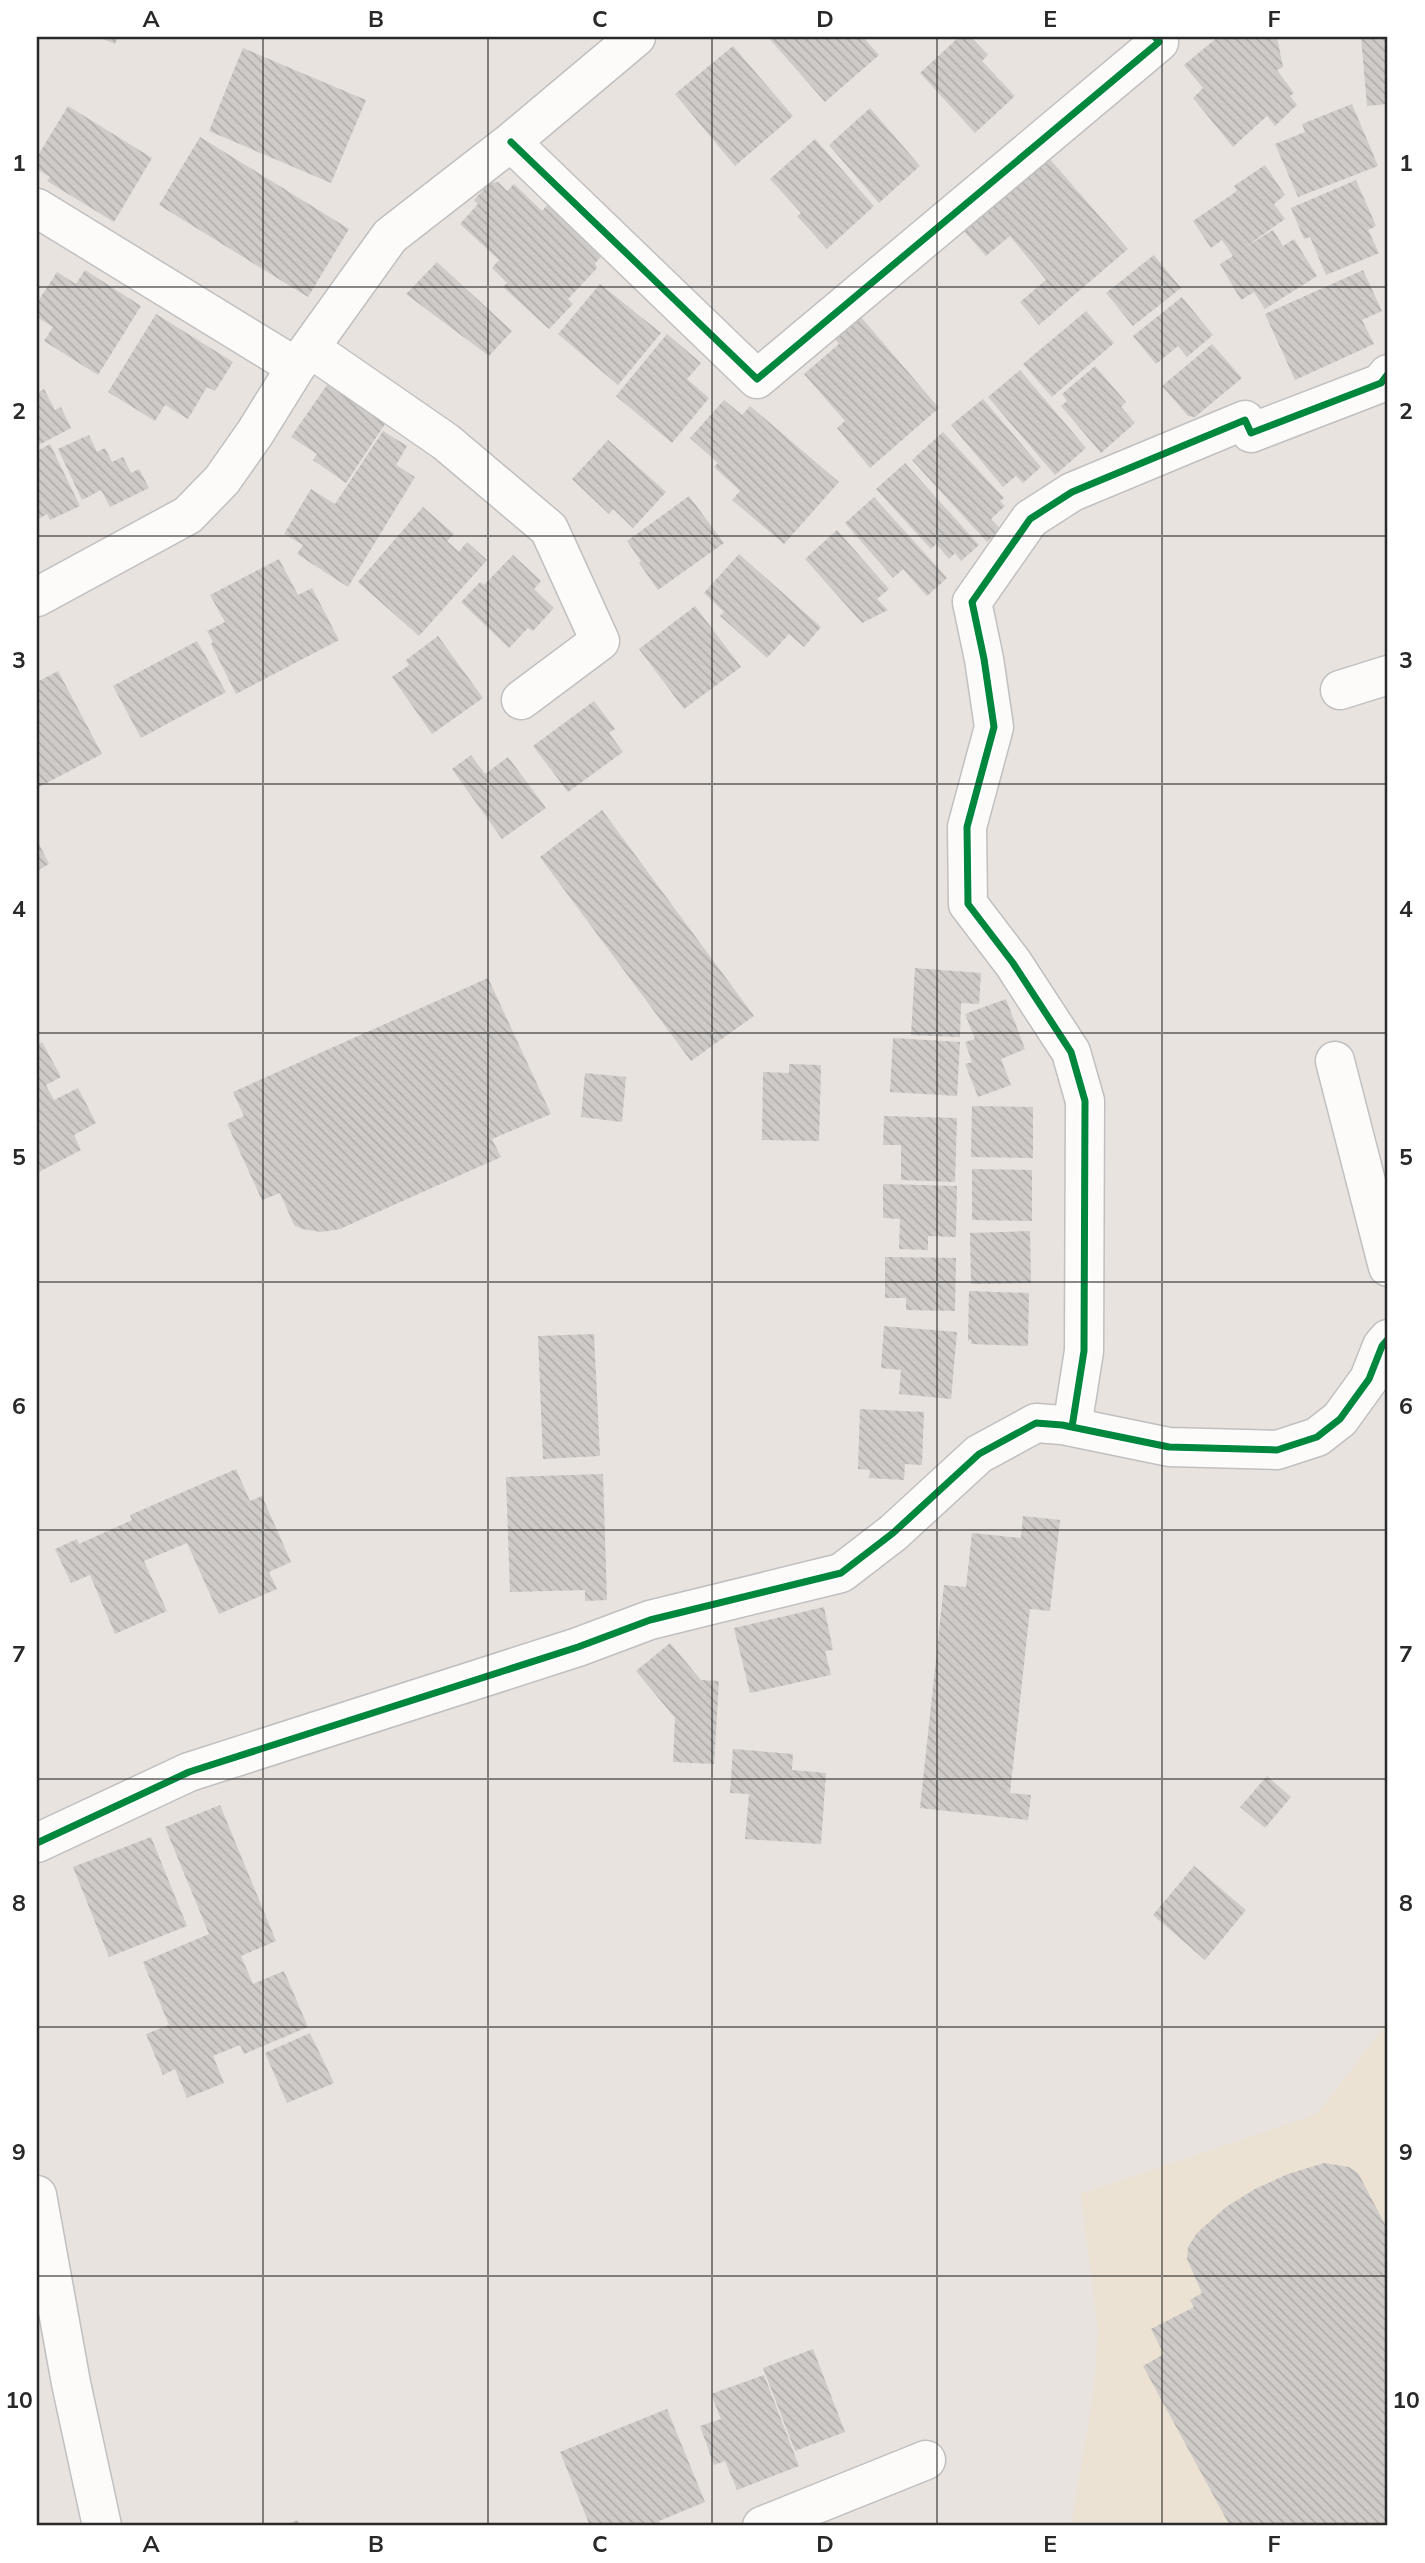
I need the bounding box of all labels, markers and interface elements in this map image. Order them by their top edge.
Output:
text: A [142,4,160,33]
text: B [368,4,384,33]
text: C [592,4,608,33]
text: D [816,4,834,33]
text: E [1043,4,1057,33]
text: F [1267,4,1281,33]
text: 1 [12,148,26,177]
text: 1 [1399,148,1413,177]
text: 2 [12,396,26,425]
text: 2 [1399,396,1413,425]
text: 3 [12,645,26,674]
text: 3 [1399,645,1413,674]
text: 4 [12,894,26,923]
text: 4 [1399,894,1413,923]
text: 5 [12,1142,26,1171]
text: 5 [1399,1142,1413,1171]
text: 6 [12,1391,26,1420]
text: 6 [1399,1391,1413,1420]
text: 7 [12,1639,26,1668]
text: 7 [1399,1639,1413,1668]
text: 8 [12,1888,26,1917]
text: 8 [1399,1888,1413,1917]
text: 9 [12,2137,26,2166]
text: 9 [1399,2137,1413,2166]
text: 10 [5,2385,33,2414]
text: 10 [1392,2385,1420,2414]
text: A [142,2529,160,2558]
text: B [368,2529,384,2558]
text: C [592,2529,608,2558]
text: D [816,2529,834,2558]
text: E [1043,2529,1057,2558]
text: F [1267,2529,1281,2558]

